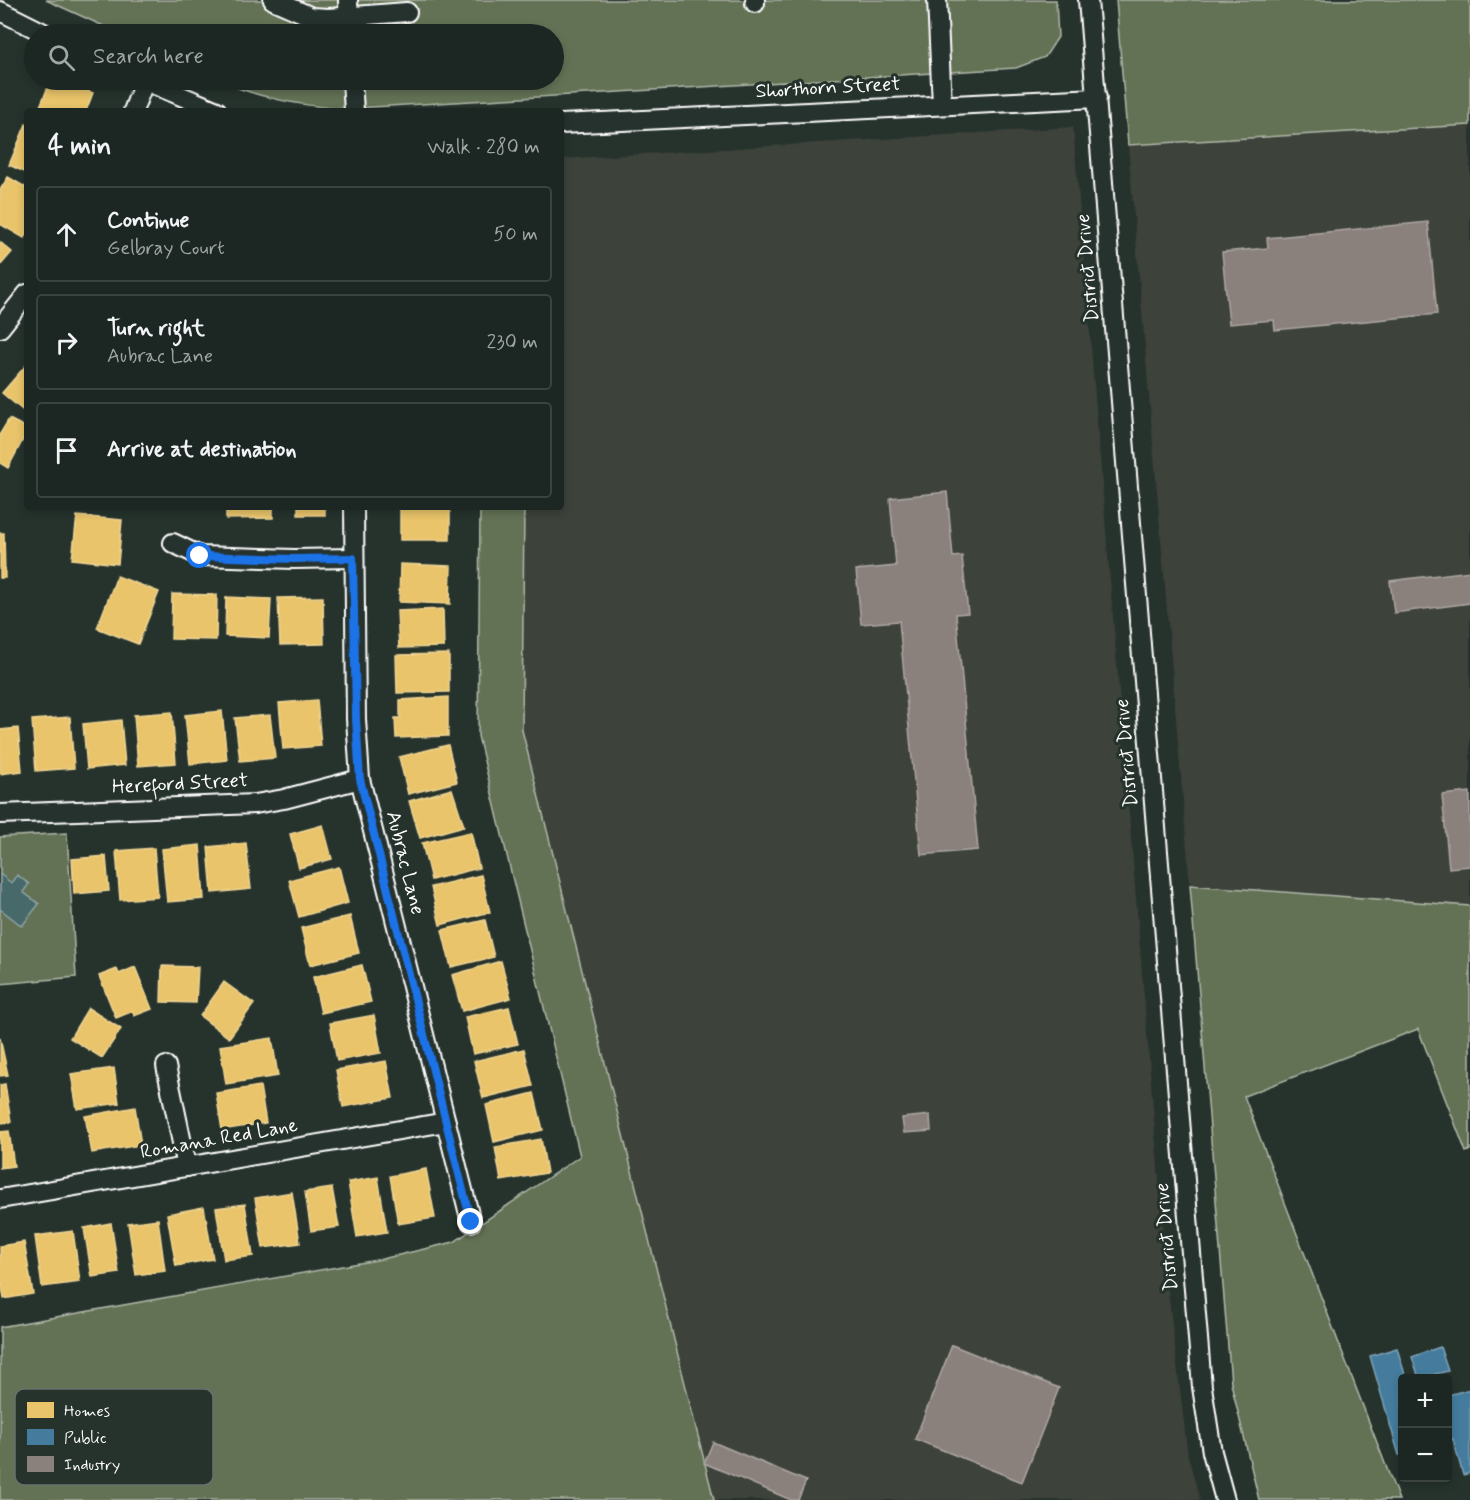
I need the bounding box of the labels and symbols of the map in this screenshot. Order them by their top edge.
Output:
street label: Shorthorn Street [755,71,901,105]
street label: District Drive [1070,213,1106,323]
route start [186,542,212,568]
street label: District Drive [1109,698,1145,808]
street label: Hereford Street [111,767,249,803]
street label: Aubrac Lane [379,808,431,918]
street label: Romana Red Lane [138,1112,300,1166]
street label: District Drive [1149,1182,1185,1292]
route end [457,1208,483,1234]
legend [15,1389,213,1485]
text: Homes [64,1401,110,1422]
text: Public [64,1428,107,1449]
text: Industry [64,1455,120,1476]

